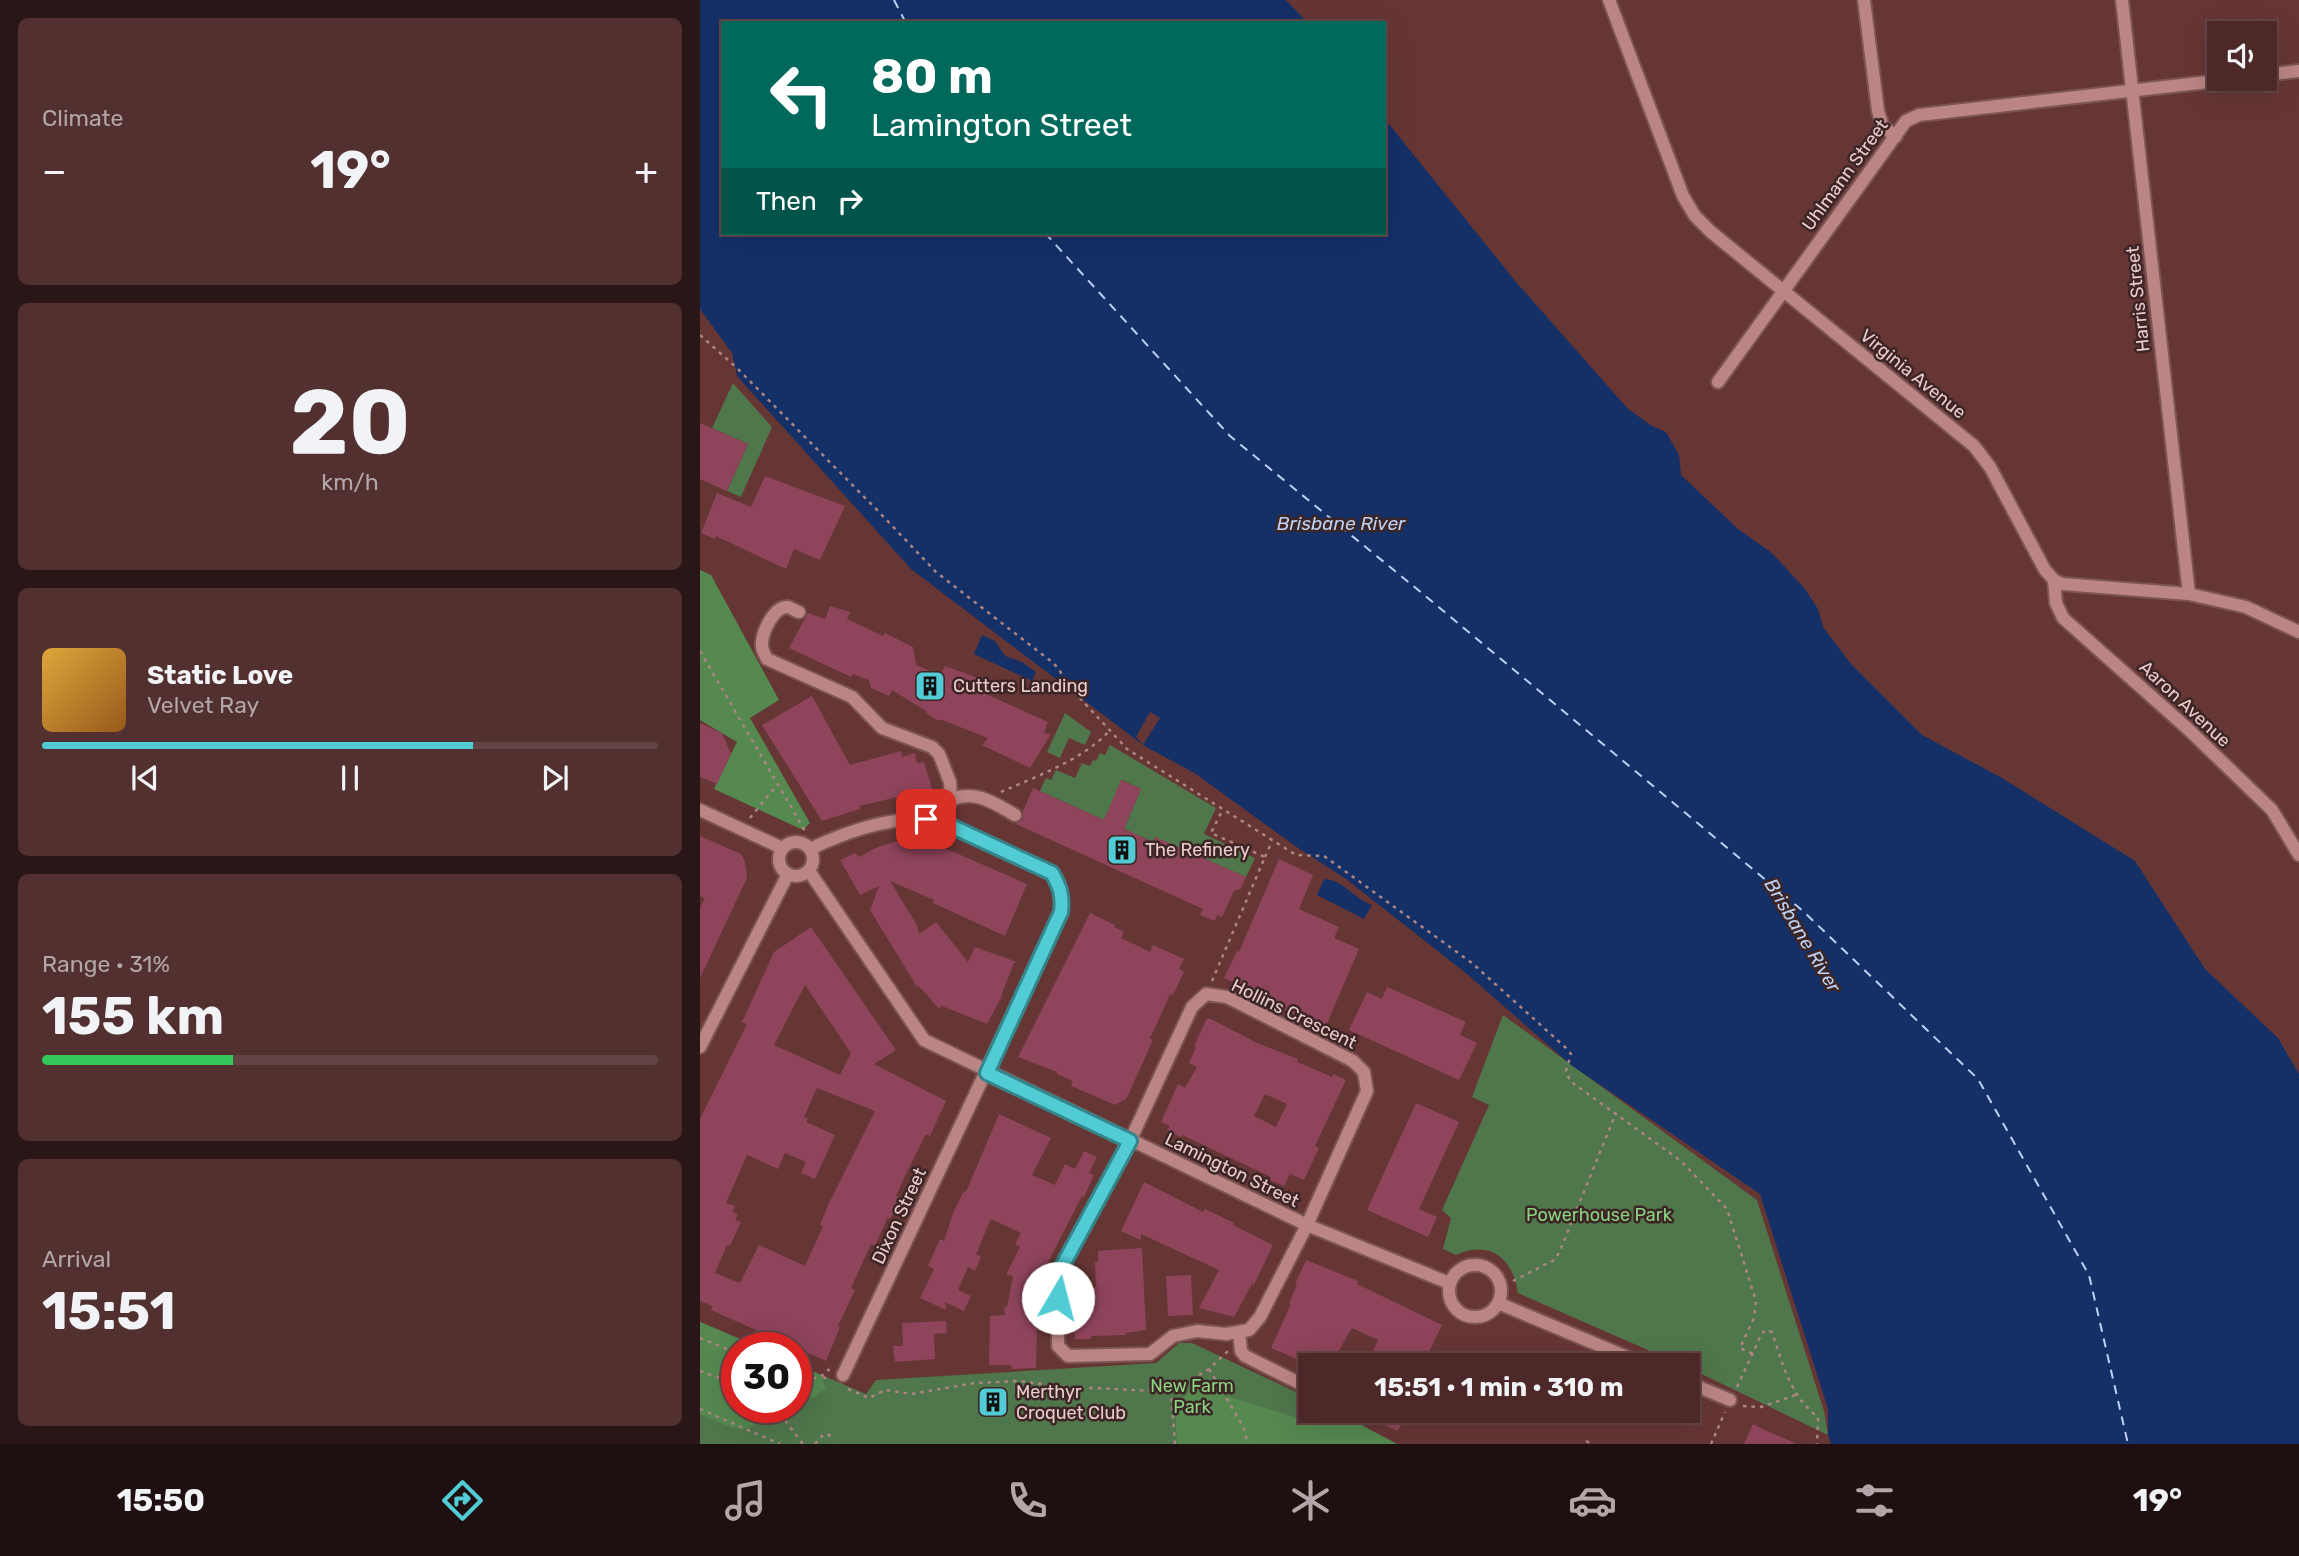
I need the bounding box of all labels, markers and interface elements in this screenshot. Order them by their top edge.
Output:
map controls [2207,21,2277,91]
button: sound [2207,21,2277,91]
text: 80 m [871,47,993,105]
icon: left [756,49,847,140]
text: Climate [42,104,123,132]
text: Lamington Street [871,106,1132,144]
street label: Uhlmann Street [1797,115,1893,235]
text: 19° [310,139,391,201]
text: − [42,148,67,194]
text: + [634,148,658,194]
icon: right [831,182,869,220]
text: Then [756,186,817,217]
street label: Harris Street [2121,245,2155,353]
street label: Virginia Avenue [1856,325,1970,423]
text: 20 [289,368,411,476]
text: km/h [321,468,379,496]
water label: Brisbane River [1277,512,1406,535]
street label: Aaron Avenue [2135,656,2235,752]
text: Static Love [147,660,293,691]
building icon: Cutters Landing [913,669,947,703]
place label: Cutters Landing [953,675,1088,697]
text: Velvet Ray [147,691,259,719]
icon: previous [126,759,164,797]
icon: pause [331,759,369,797]
icon: next [536,759,574,797]
pin [896,789,956,849]
icon: arrive [907,800,945,838]
building icon: The Refinery [1105,833,1139,867]
place label: The Refinery [1145,839,1250,861]
water label: Brisbane River [1760,874,1846,997]
text: Range · 31% [42,950,170,978]
street label: Hollins Crescent [1228,974,1360,1054]
text: 155 km [42,985,224,1047]
street label: Lamington Street [1161,1128,1303,1212]
street label: Dixon Street [867,1164,931,1268]
park label: Powerhouse Park [1526,1204,1673,1226]
text: Arrival [42,1245,111,1273]
position arrow [1021,1261,1095,1335]
text: 15:51 [42,1280,176,1342]
speed limit sign: 30 [721,1332,812,1423]
text: 15:51 · 1 min · 310 m [1374,1372,1624,1403]
park label: New Farm Park [1150,1375,1234,1418]
place label: Merthyr Croquet Club [1016,1381,1126,1424]
building icon: Merthyr Croquet Club [976,1385,1010,1419]
icon: directions [438,1476,487,1525]
icon: music [721,1476,770,1525]
icon: phone [1003,1476,1052,1525]
icon: climate [1286,1476,1335,1525]
icon: car [1568,1476,1617,1525]
icon: filters [1850,1476,1899,1525]
text: 15:50 [117,1481,205,1519]
text: 19° [2133,1481,2182,1519]

